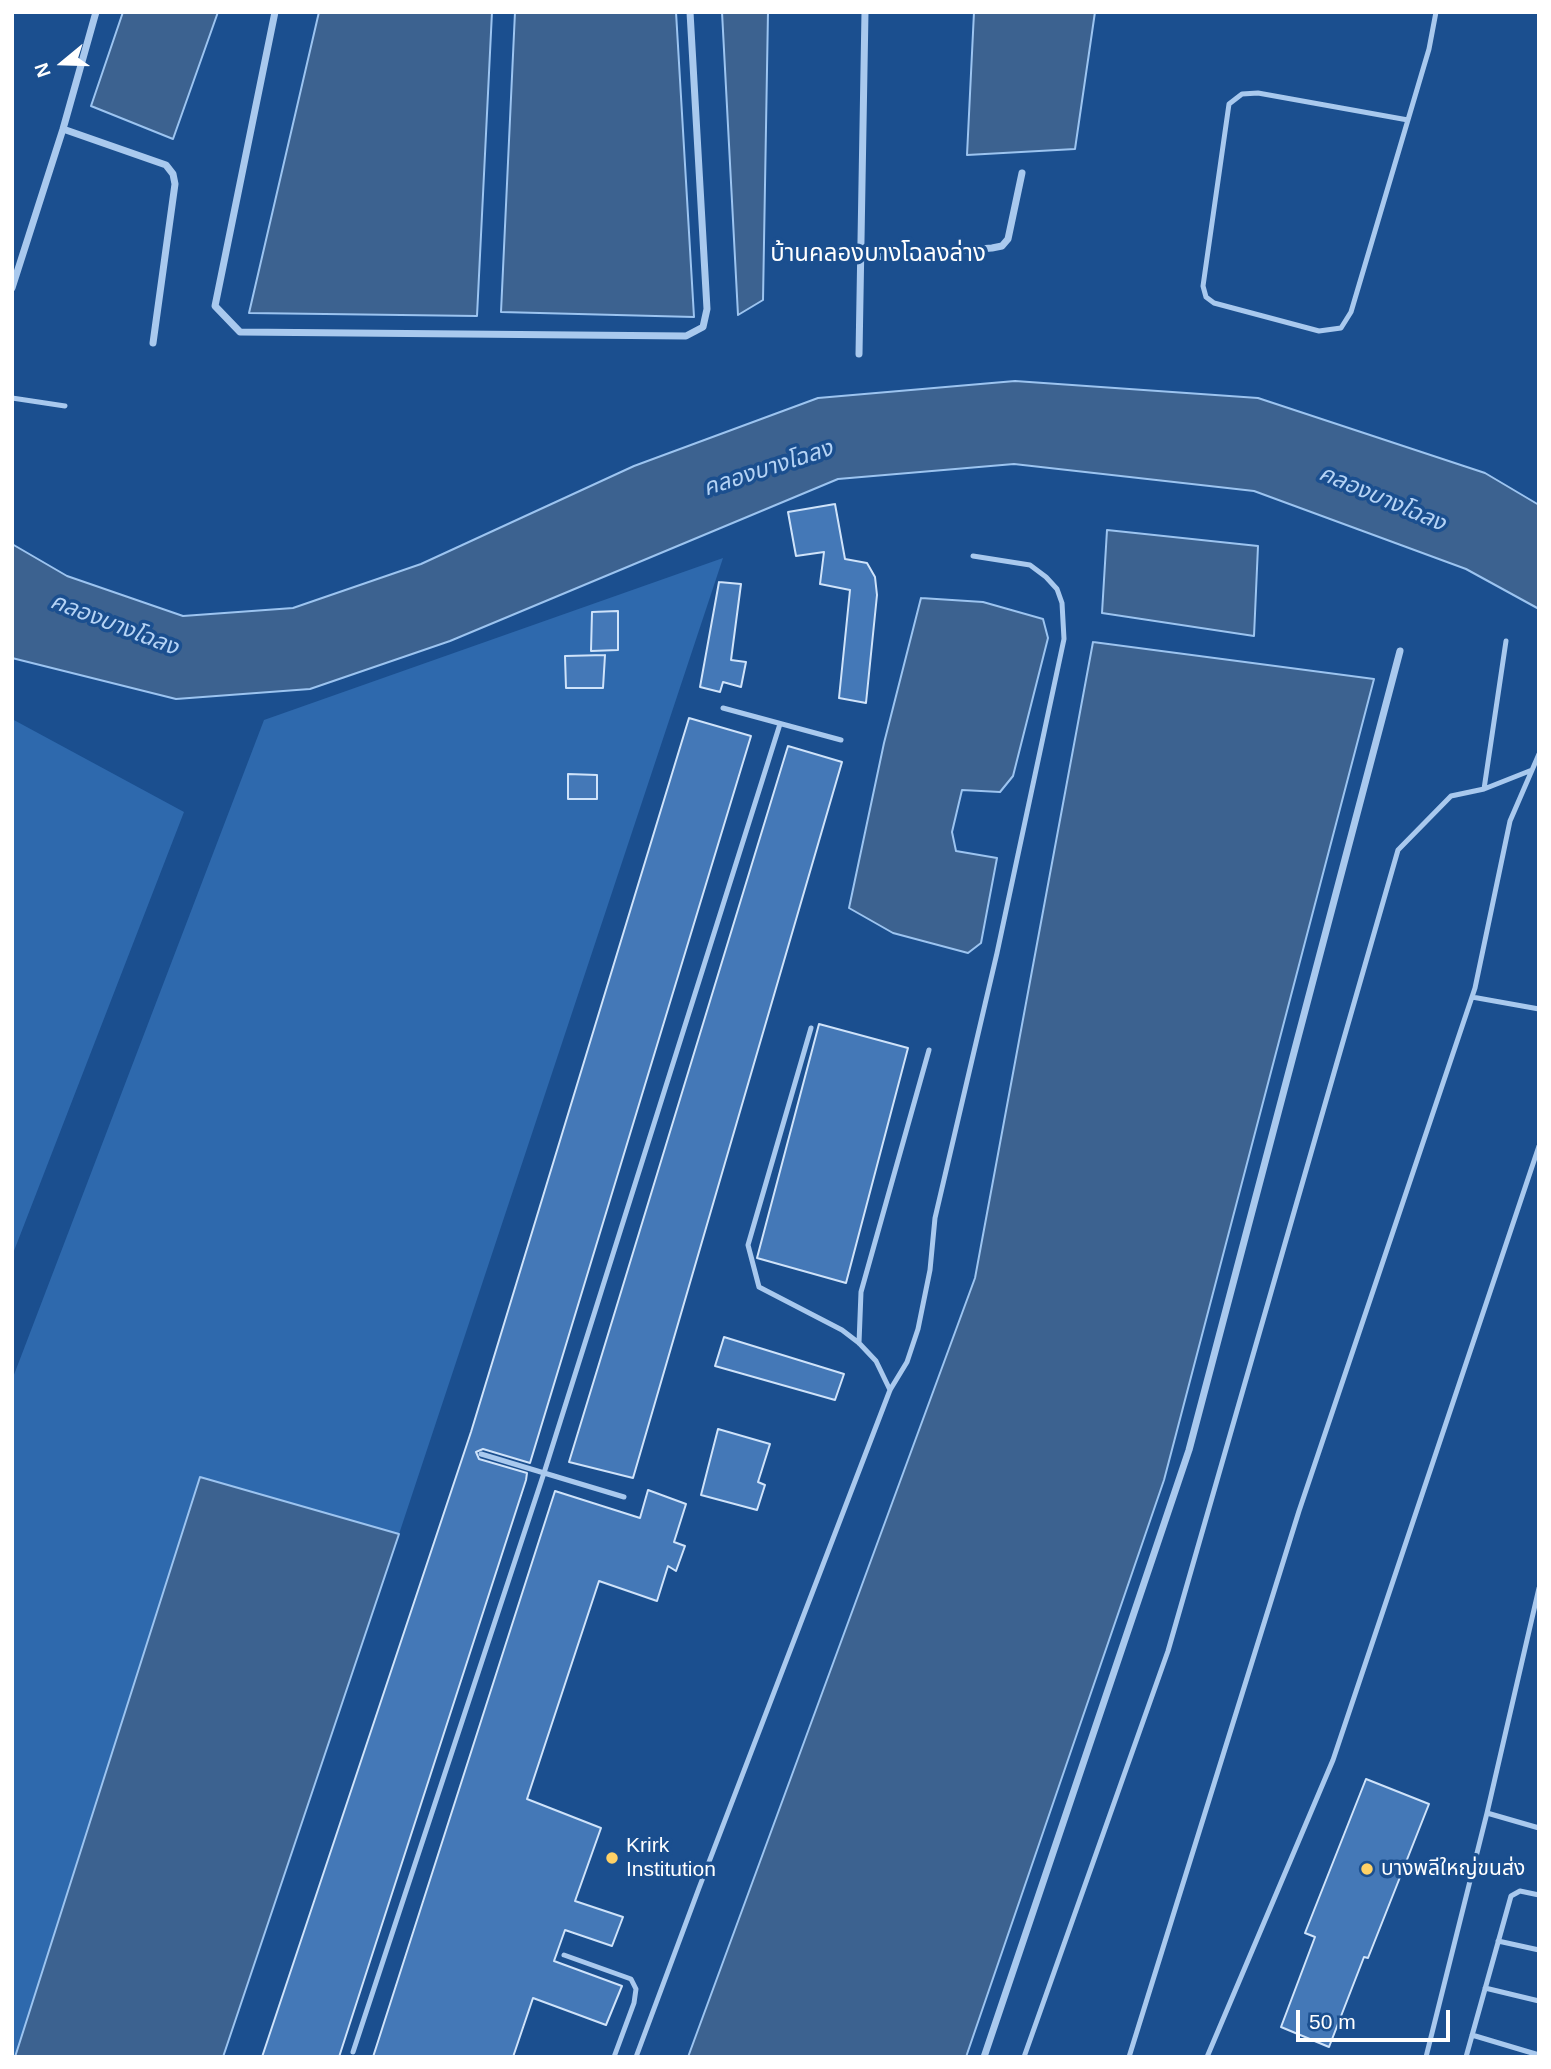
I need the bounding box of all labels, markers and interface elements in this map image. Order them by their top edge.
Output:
north arrow [28,28,98,98]
text: N [31,60,55,80]
district label: บ้านคลองบางโฉลงล่าง [770,240,986,268]
water label: คลองบางโฉลง [700,435,836,503]
water label: คลองบางโฉลง [1315,460,1449,538]
water label: คลองบางโฉลง [46,588,182,662]
place label: Krirk Institution [626,1833,716,1883]
marker: Krirk Institution [604,1850,620,1866]
place label: บางพลีใหญ่ขนส่ง [1381,1856,1525,1882]
marker: บางพลีใหญ่ขนส่ง [1359,1861,1375,1877]
scale bar [1299,1996,1453,2040]
text: 50 m [1309,2010,1356,2033]

